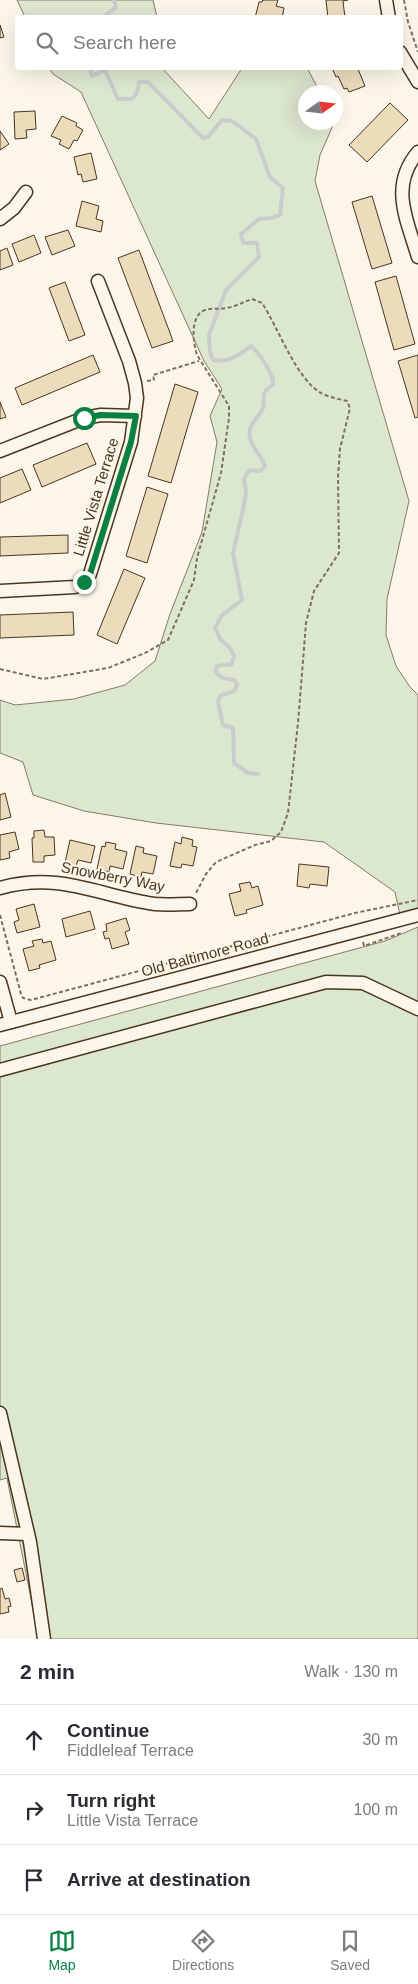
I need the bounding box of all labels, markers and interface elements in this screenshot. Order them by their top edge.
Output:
search box [15,15,403,70]
icon: search [33,29,61,57]
text: Search here [73,32,177,53]
north arrow [298,85,343,130]
route start [73,407,96,430]
street label: Little Vista Terrace [69,436,122,558]
route end [73,571,96,594]
street label: Snowberry Way [60,858,167,895]
street label: Old Baltimore Road [139,929,270,980]
text: 2 min [20,1660,75,1683]
text: Walk · 130 m [304,1663,398,1680]
text: Continue [67,1720,149,1741]
icon: ahead [20,1726,48,1754]
text: 30 m [362,1731,398,1748]
text: Fiddleleaf Terrace [67,1742,194,1759]
text: Turn right [67,1790,155,1811]
icon: right [20,1796,48,1824]
text: 100 m [354,1801,398,1818]
text: Little Vista Terrace [67,1812,198,1829]
icon: arrive [20,1866,48,1894]
text: Arrive at destination [67,1869,251,1890]
tab: Map [48,1927,76,1973]
tab: Directions [172,1927,234,1973]
tab: Saved [330,1927,370,1973]

